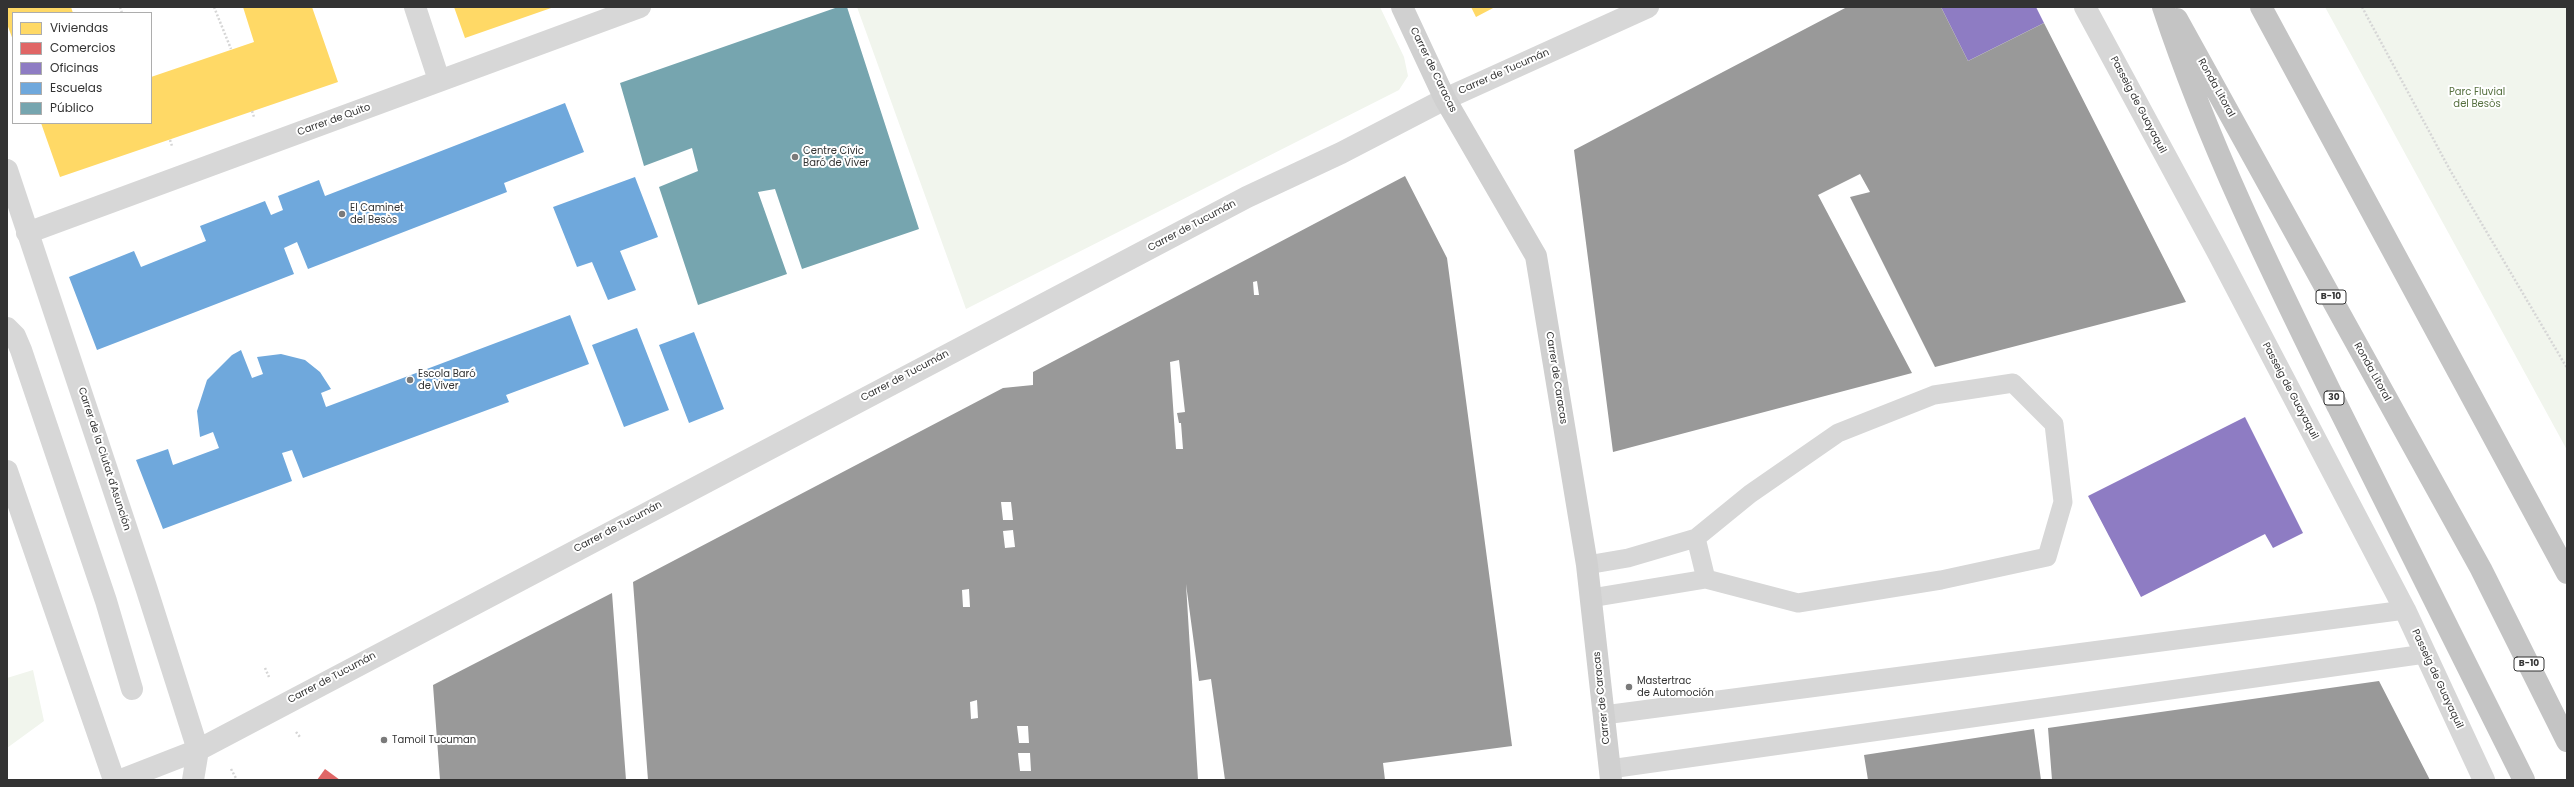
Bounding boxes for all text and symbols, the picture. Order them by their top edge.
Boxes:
legend [12,12,152,124]
text: Viviendas [50,19,108,36]
street label: Carrer de Caracas [1407,25,1459,115]
text: Comercios [50,39,115,56]
street label: Carrer de Tucumán [1457,47,1551,97]
street label: Passeig de Guayaquil [2107,54,2169,156]
street label: Ronda Litoral [2195,57,2237,119]
text: Oficinas [50,59,99,76]
text: Escuelas [50,79,102,96]
park label: Parc Fluvial del Besòs [2449,86,2505,110]
text: Público [50,99,94,116]
street label: Carrer de Quito [296,101,372,139]
place label: Centre Cívic Baró de Viver [803,145,869,168]
marker: Centre Cívic Baró de Viver [790,152,800,162]
street label: Carrer de Tucumán [1146,198,1238,254]
place label: El Caminet del Besòs [350,202,404,226]
marker: El Caminet del Besòs [337,209,347,219]
road number: B-10 [2316,290,2346,304]
street label: Carrer de Caracas [1543,331,1569,425]
street label: Passeig de Guayaquil [2259,340,2321,442]
street label: Ronda Litoral [2351,341,2393,403]
street label: Carrer de Tucumán [859,348,951,404]
place label: Escola Baró de Viver [418,368,476,392]
marker: Escola Baró de Viver [405,375,415,385]
street label: Carrer de la Ciutat d'Asunción [75,386,133,532]
road number: 30 [2324,391,2344,405]
street label: Carrer de Tucumán [572,499,664,555]
street label: Passeig de Guayaquil [2409,627,2465,731]
street label: Carrer de Tucumán [286,650,378,706]
street label: Carrer de Caracas [1591,651,1613,745]
road number: B-10 [2514,657,2544,671]
place label: Mastertrac de Automoción [1637,675,1714,698]
marker: Mastertrac de Automoción [1624,682,1634,692]
place label: Tamoil Tucuman [392,734,476,746]
marker: Tamoil Tucuman [379,735,389,745]

